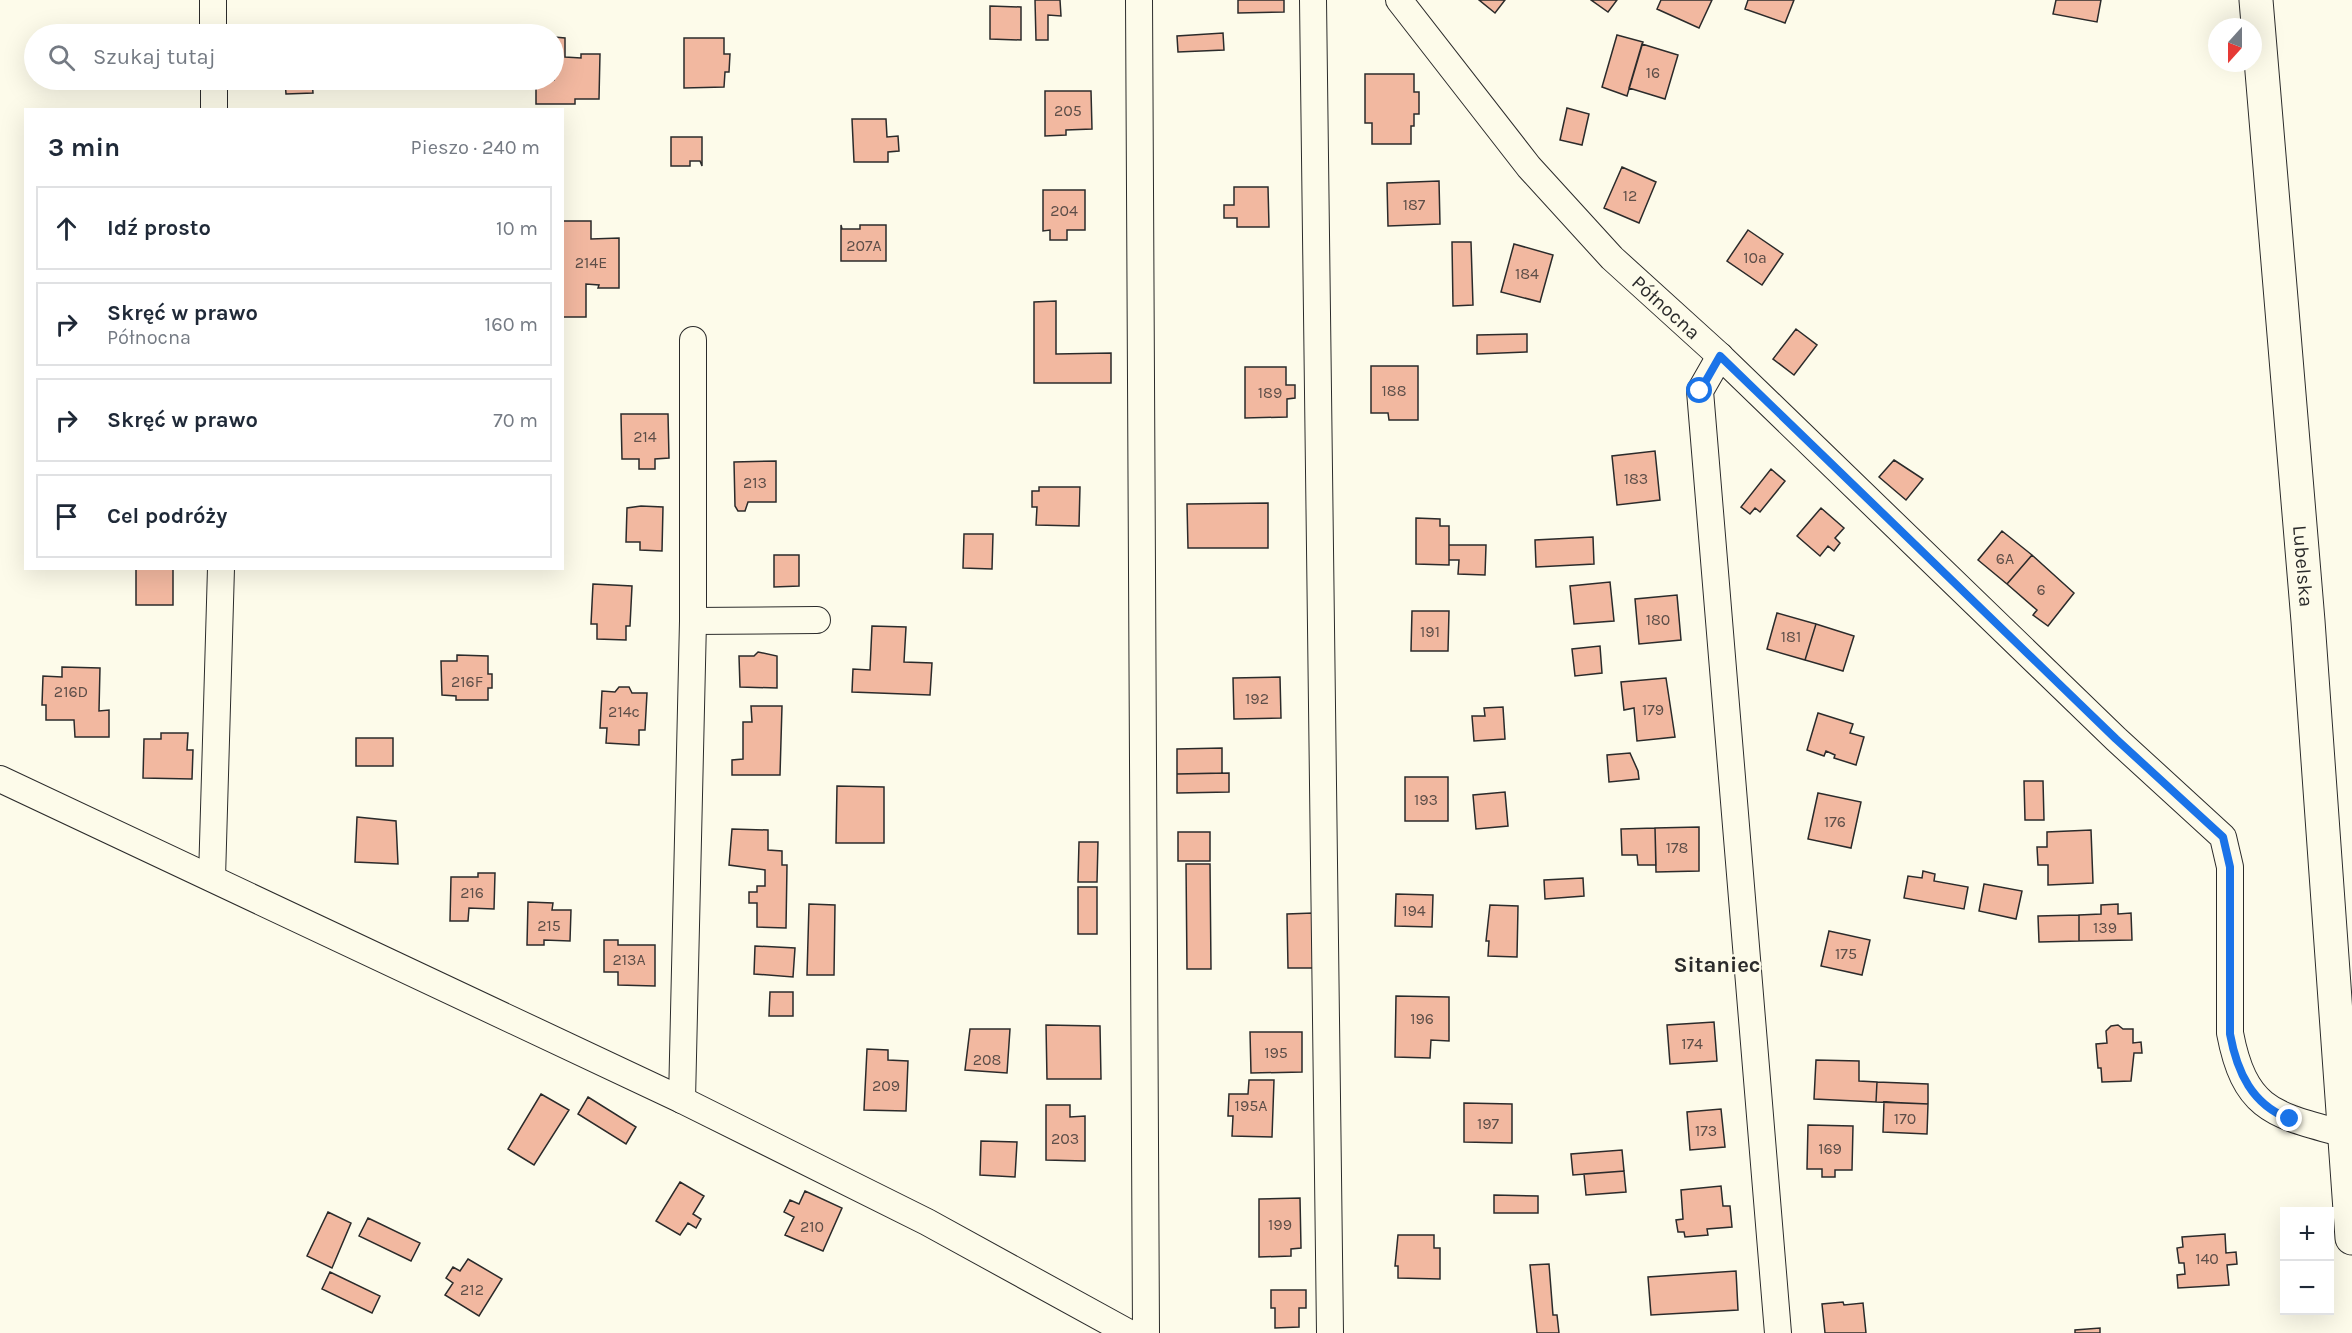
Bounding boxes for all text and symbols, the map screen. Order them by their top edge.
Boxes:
north arrow [2208,18,2262,72]
search box [24,24,564,90]
icon: search [45,41,78,74]
text: Szukaj tutaj [93,44,216,70]
house number: 16 [1646,63,1660,82]
house number: 205 [1054,101,1082,120]
text: 3 min [48,132,120,163]
text: Pieszo · 240 m [411,136,540,159]
house number: 12 [1623,186,1637,205]
house number: 187 [1403,195,1426,214]
house number: 204 [1050,201,1078,220]
icon: ahead [50,212,83,245]
text: Idź prosto [107,215,211,241]
text: 10 m [496,217,538,240]
house number: 207A [846,236,882,255]
house number: 10a [1743,248,1767,267]
house number: 214E [575,253,607,272]
house number: 184 [1515,264,1539,283]
street label: Północna [1627,271,1705,344]
text: Skręć w prawo [107,300,258,326]
icon: right [50,308,83,341]
text: 160 m [485,313,538,336]
text: Północna [107,326,191,349]
route start [1686,377,1712,403]
house number: 188 [1382,381,1406,400]
house number: 189 [1258,383,1282,402]
icon: right [50,404,83,437]
text: Skręć w prawo [107,407,258,433]
text: 70 m [493,409,538,432]
house number: 214 [633,427,657,446]
house number: 183 [1624,469,1648,488]
house number: 213 [743,473,767,492]
icon: arrive [50,500,83,533]
text: Cel podróży [107,503,227,529]
street label: Lubelska [2288,524,2318,608]
house number: 6A [1996,549,2014,568]
house number: 6 [2036,580,2046,599]
house number: 180 [1646,610,1670,629]
house number: 191 [1420,622,1440,641]
house number: 181 [1781,627,1801,646]
house number: 216F [451,672,483,691]
house number: 216D [54,682,88,701]
house number: 192 [1245,689,1269,708]
house number: 179 [1642,700,1664,719]
house number: 214c [608,702,640,721]
house number: 193 [1414,790,1438,809]
house number: 176 [1824,812,1846,831]
house number: 178 [1666,838,1688,857]
house number: 216 [460,883,484,902]
house number: 194 [1402,901,1426,920]
house number: 215 [537,916,561,935]
house number: 139 [2093,918,2117,937]
house number: 175 [1835,944,1857,963]
house number: 213A [612,950,646,969]
district label: Sitaniec [1673,952,1761,978]
house number: 196 [1410,1009,1434,1028]
house number: 174 [1681,1034,1703,1053]
house number: 195 [1264,1043,1288,1062]
house number: 208 [973,1050,1001,1069]
house number: 209 [872,1076,900,1095]
house number: 195A [1235,1096,1267,1115]
route end [2276,1105,2302,1131]
house number: 170 [1894,1109,1916,1128]
house number: 197 [1477,1114,1500,1133]
house number: 173 [1695,1121,1717,1140]
house number: 203 [1051,1129,1079,1148]
house number: 169 [1818,1139,1842,1158]
map controls [2280,1207,2334,1315]
button: + [2280,1207,2334,1261]
house number: 199 [1268,1215,1292,1234]
house number: 210 [800,1217,824,1236]
house number: 140 [2195,1249,2219,1268]
button: − [2280,1261,2334,1315]
house number: 212 [460,1280,484,1299]

